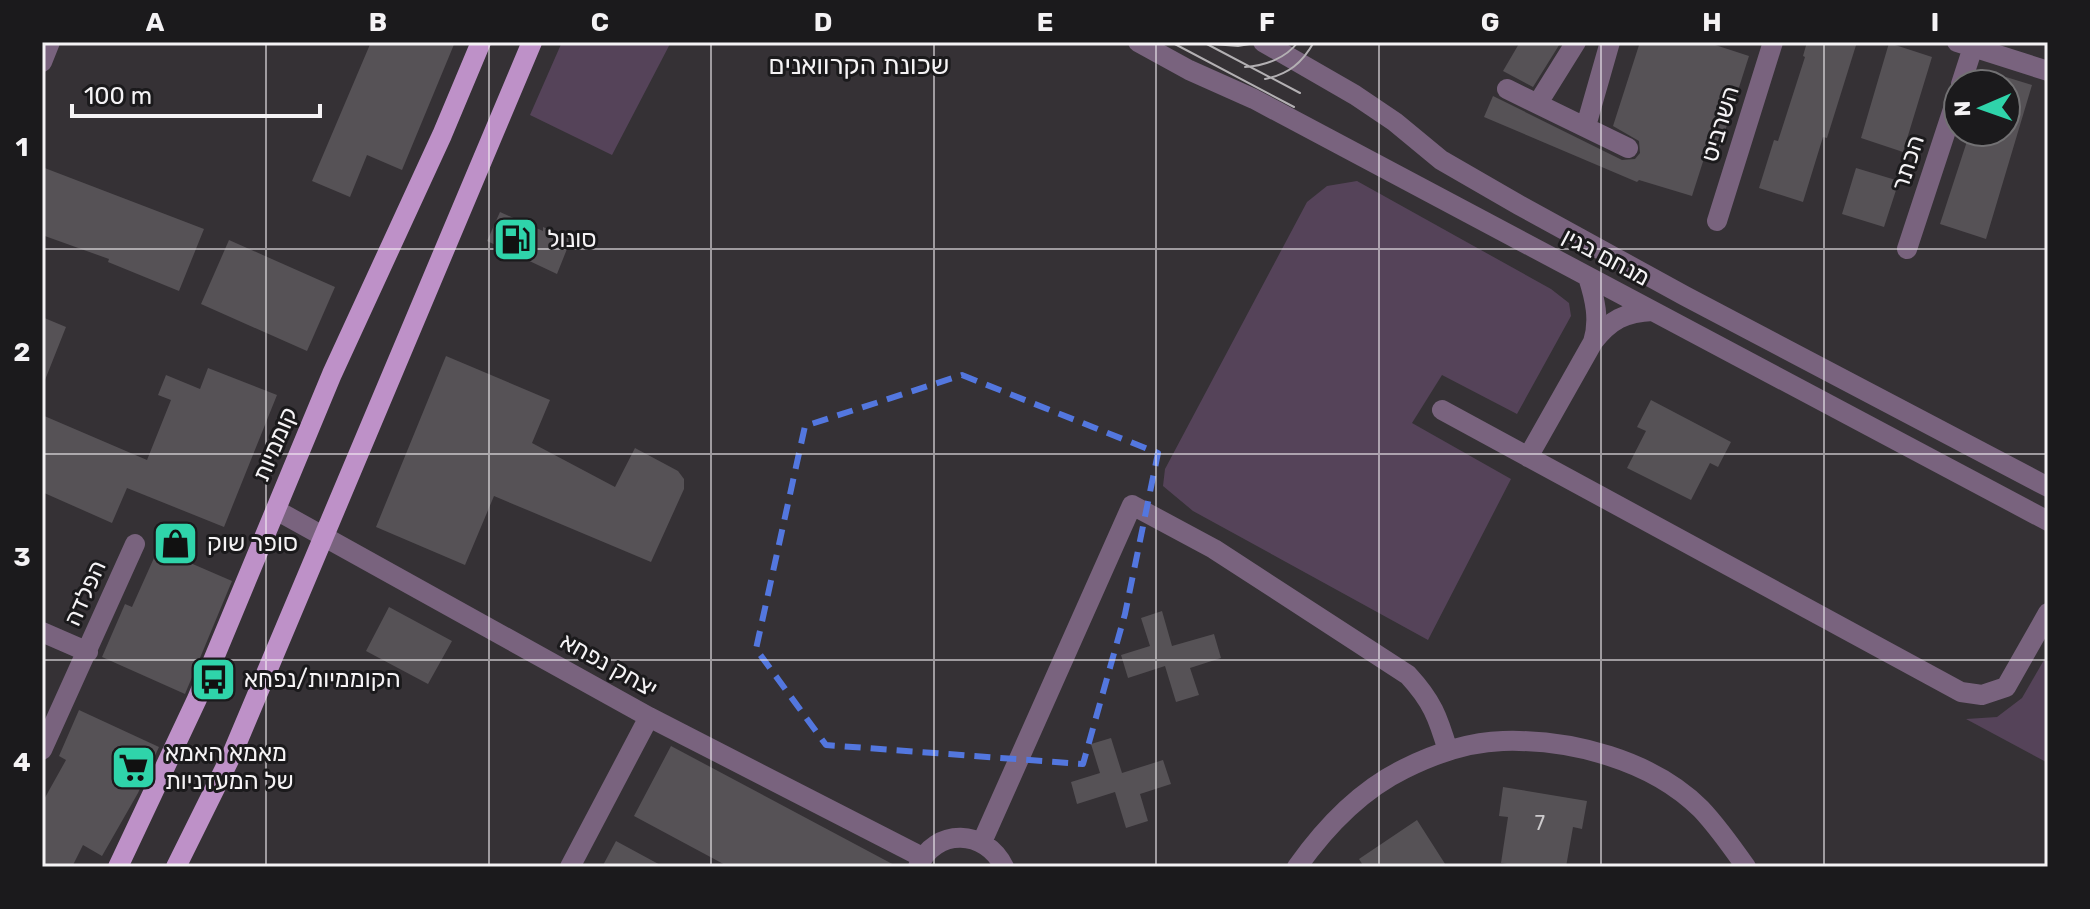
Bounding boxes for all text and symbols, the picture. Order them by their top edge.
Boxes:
text: A [146,7,165,38]
text: B [369,7,387,38]
text: C [591,7,609,38]
text: D [814,7,832,38]
text: E [1037,7,1053,38]
text: F [1259,7,1275,38]
text: G [1481,7,1499,38]
text: H [1702,7,1722,38]
text: I [1931,7,1939,38]
district label: שכונת הקרוואנים [769,50,949,81]
scale bar [72,68,320,118]
north arrow [1942,68,2022,148]
text: 100 m [84,82,152,110]
street label: השרביט [1695,83,1745,165]
text: N [1949,100,1976,117]
text: 1 [16,132,28,163]
street label: הכתר [1886,132,1930,194]
fuel station icon: סונול [492,215,540,263]
street label: מנחם בגין [1557,222,1655,292]
place label: סונול [547,225,597,253]
text: 2 [14,337,30,368]
street label: קוממיות [247,403,303,485]
shop icon: סופר שוק [152,519,200,567]
place label: סופר שוק [207,529,298,557]
text: 3 [13,542,31,573]
street label: הפלדה [58,556,112,630]
street label: יצחק נפחא [556,627,662,703]
bus stop icon: הקוממיות/נפחא [189,655,237,703]
place label: הקוממיות/נפחא [244,665,401,693]
place label: מאמא האמא של המעדניות [165,739,294,795]
supermarket icon: מאמא האמא של המעדניות [110,743,158,791]
text: 4 [13,747,31,778]
house number: 7 [1535,811,1545,835]

